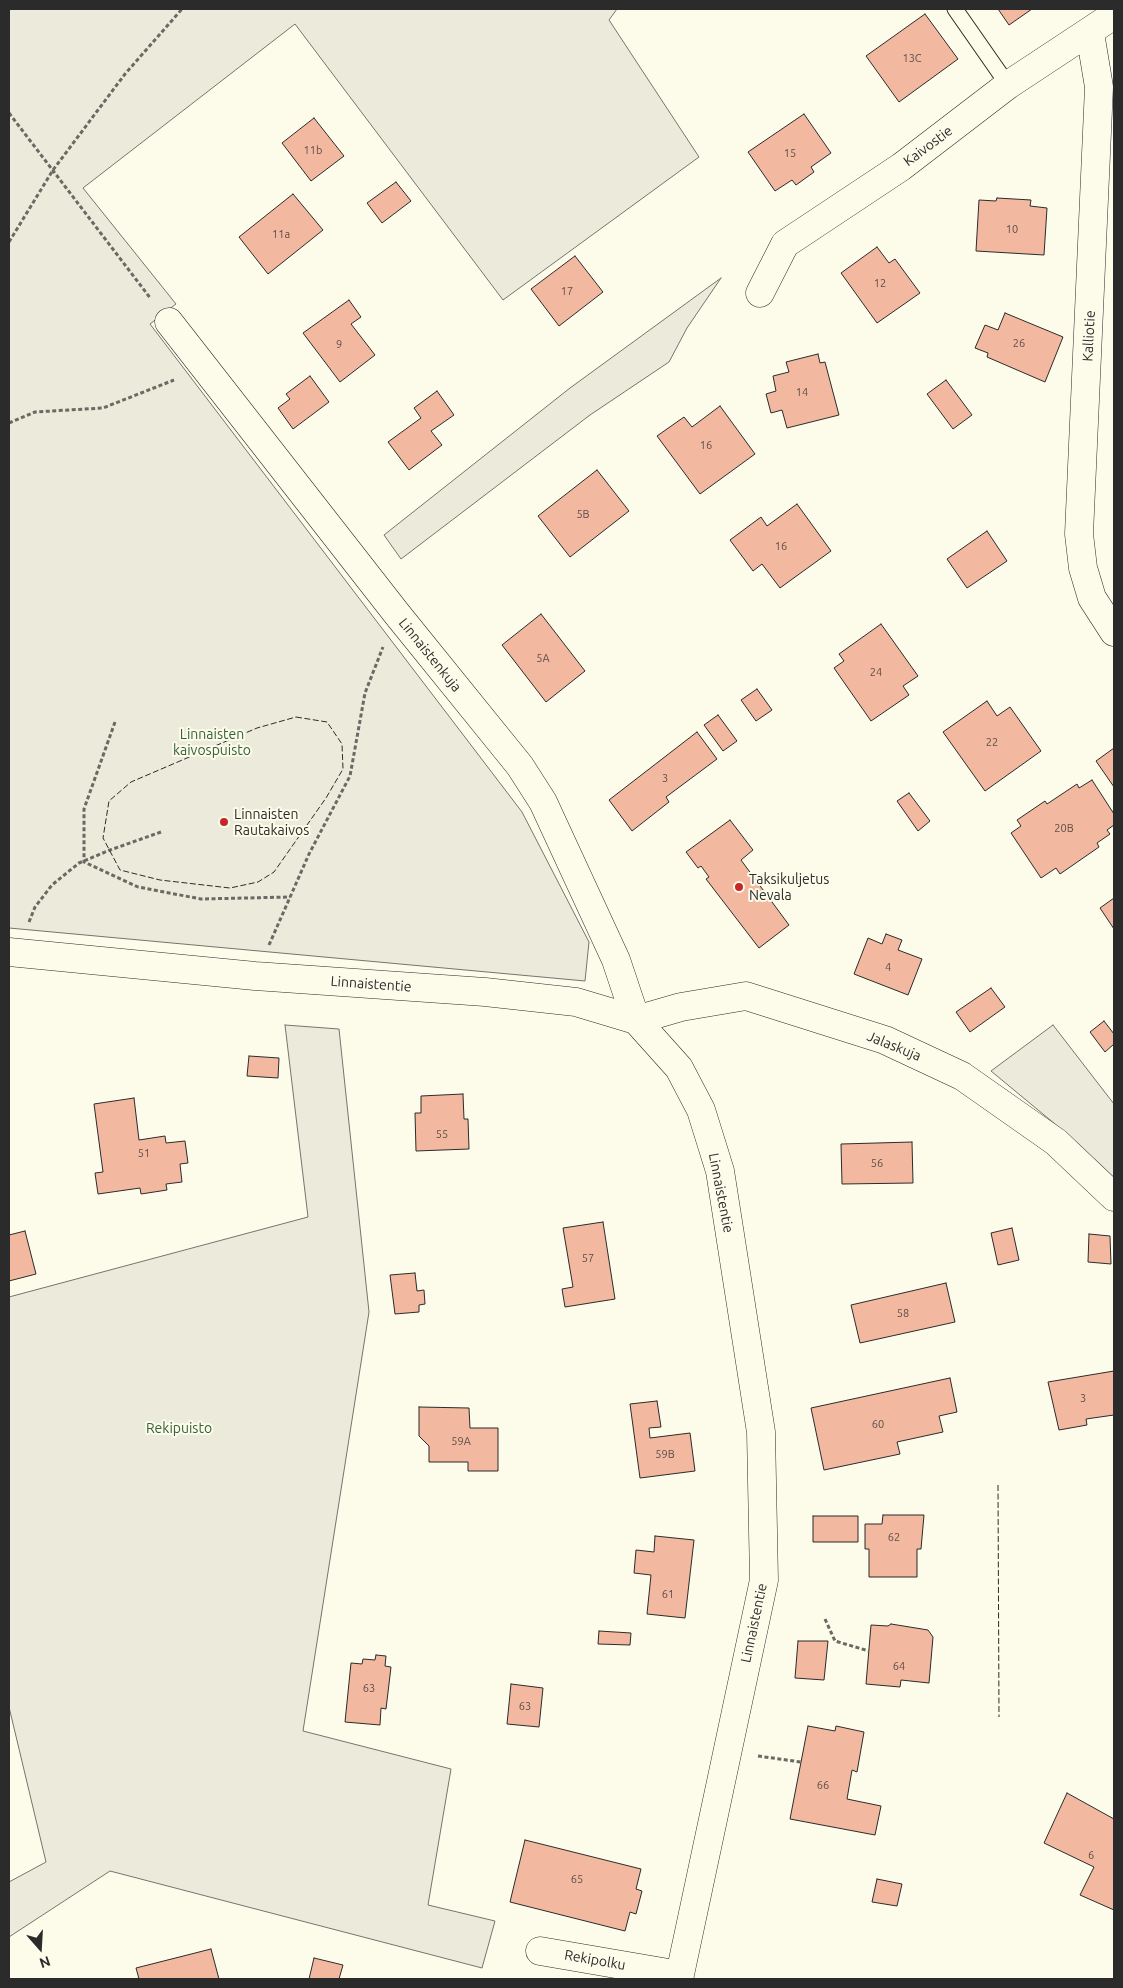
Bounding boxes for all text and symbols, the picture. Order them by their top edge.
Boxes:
house number: 13C [902,51,922,65]
street label: Kaivostie [900,122,956,170]
house number: 11b [304,143,322,157]
house number: 15 [784,146,796,160]
house number: 10 [1006,222,1018,236]
house number: 11a [272,227,290,241]
house number: 12 [874,276,886,290]
house number: 17 [561,284,573,298]
street label: Kalliotie [1079,310,1099,362]
house number: 26 [1013,336,1025,350]
house number: 9 [336,337,342,351]
house number: 14 [796,385,808,399]
house number: 16 [700,438,712,452]
house number: 5B [576,507,590,521]
house number: 16 [775,539,787,553]
street label: Linnaistenkuja [395,615,465,695]
house number: 5A [536,651,550,665]
house number: 24 [870,665,882,679]
park label: Linnaisten kaivospuisto [173,726,251,759]
house number: 22 [986,735,998,749]
house number: 3 [662,771,668,785]
place label: Linnaisten Rautakaivos [234,806,309,839]
marker: Linnaisten Rautakaivos [218,816,230,828]
house number: 20B [1054,821,1074,835]
place label: Taksikuljetus Nevala [749,871,829,904]
marker: Taksikuljetus Nevala [733,881,745,893]
house number: 4 [885,960,891,974]
street label: Linnaistentie [330,973,412,995]
street label: Jalaskuja [865,1028,923,1064]
house number: 55 [436,1127,448,1141]
house number: 51 [138,1146,150,1160]
street label: Linnaistentie [705,1152,737,1234]
house number: 56 [871,1156,883,1170]
house number: 57 [582,1251,594,1265]
house number: 58 [897,1306,909,1320]
house number: 3 [1080,1391,1086,1405]
house number: 60 [872,1417,884,1431]
park label: Rekipuisto [146,1420,212,1436]
house number: 59A [451,1434,471,1448]
house number: 59B [655,1447,675,1461]
house number: 62 [888,1530,900,1544]
street label: Linnaistentie [737,1582,771,1664]
house number: 61 [662,1587,674,1601]
house number: 64 [893,1659,905,1673]
house number: 63 [363,1681,375,1695]
house number: 63 [519,1699,531,1713]
house number: 66 [817,1778,829,1792]
house number: 6 [1088,1848,1094,1862]
house number: 65 [571,1872,583,1886]
north arrow [15,1923,65,1973]
street label: Rekipolku [563,1946,627,1974]
text: N [37,1953,52,1971]

